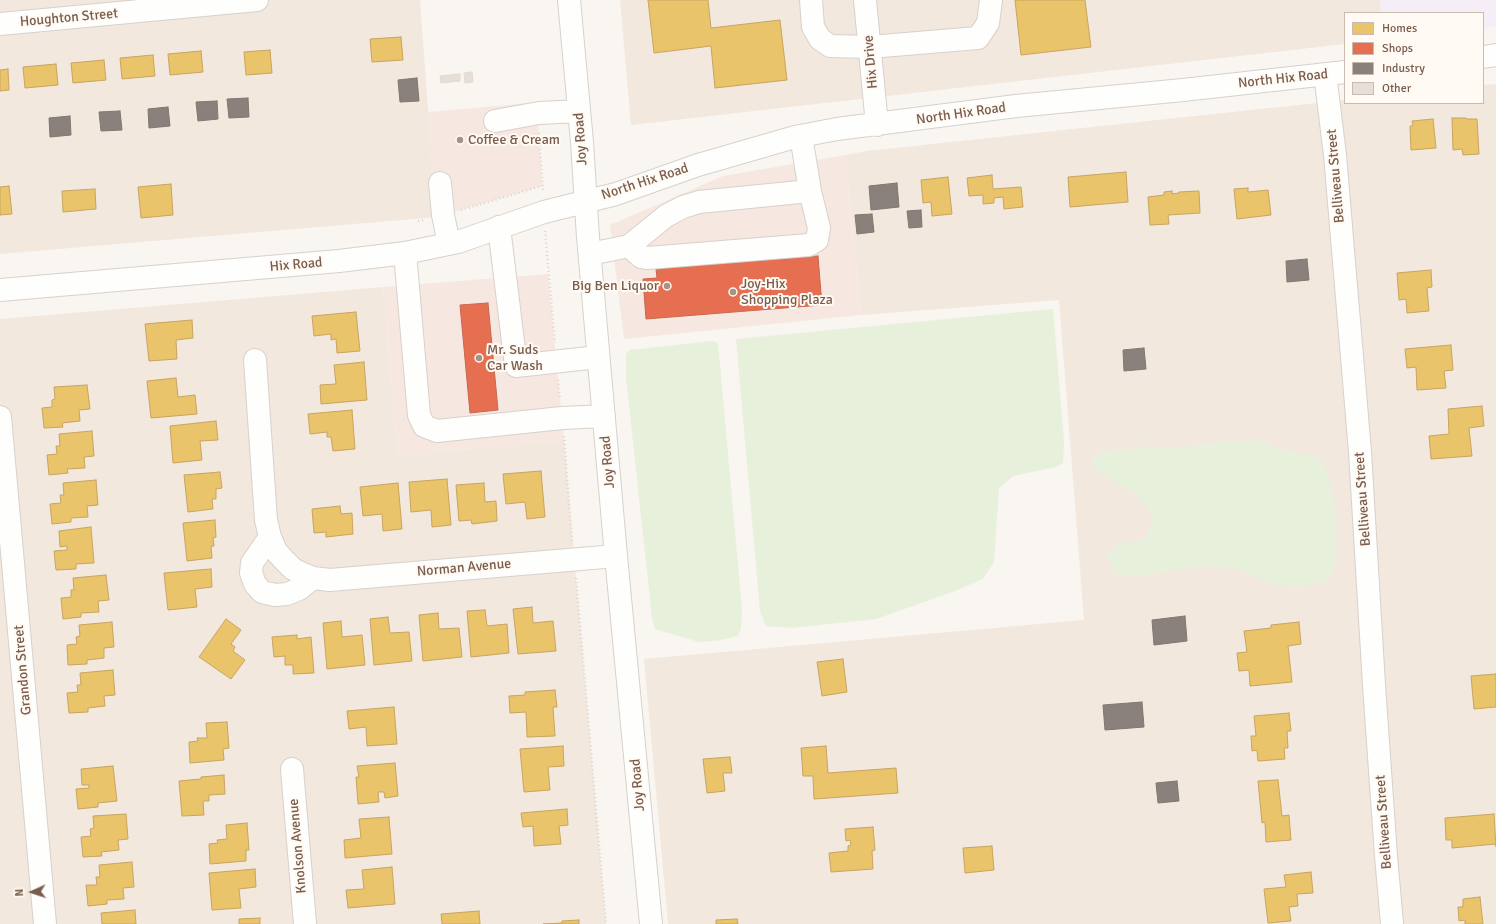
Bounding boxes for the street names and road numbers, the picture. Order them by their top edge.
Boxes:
street label: Houghton Street [19,5,119,31]
street label: Hix Drive [860,34,882,90]
street label: North Hix Road [1237,66,1329,92]
street label: North Hix Road [915,99,1007,129]
street label: Joy Road [571,112,591,166]
street label: Belliveau Street [1324,128,1348,224]
street label: North Hix Road [599,160,691,204]
street label: Hix Road [269,254,323,276]
street label: Joy Road [597,435,619,489]
street label: Belliveau Street [1351,451,1375,547]
street label: Norman Avenue [416,556,512,580]
street label: Grandon Street [11,624,35,716]
street label: Joy Road [627,758,649,812]
street label: Belliveau Street [1372,774,1396,870]
street label: Knolson Avenue [285,798,311,894]

